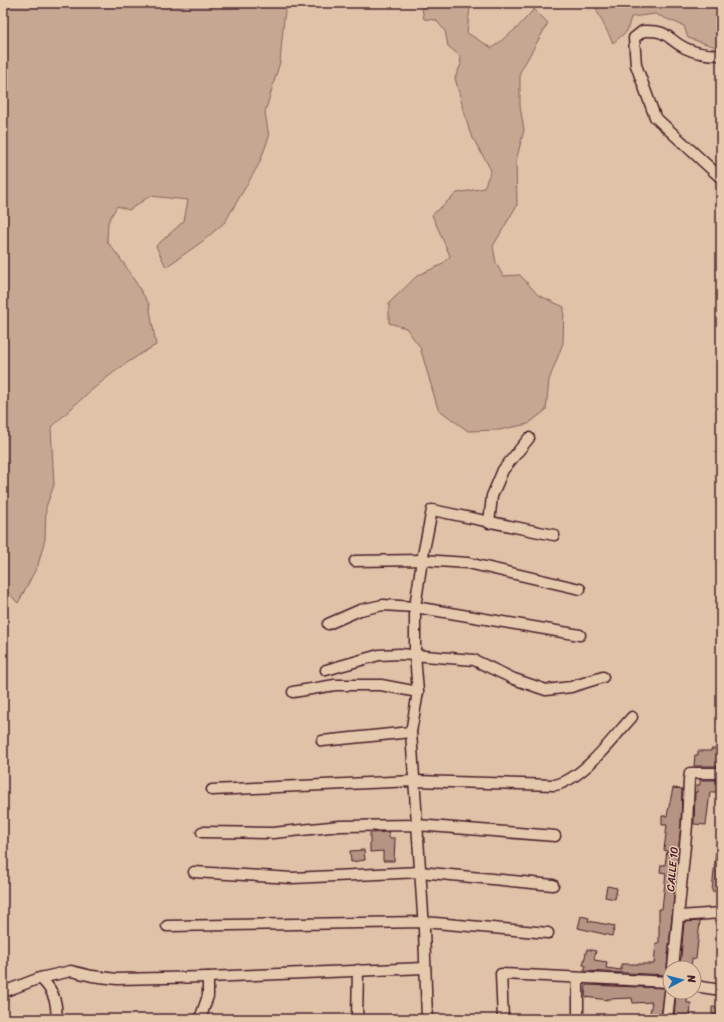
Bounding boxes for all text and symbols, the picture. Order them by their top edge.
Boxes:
street label: CALLE 10 [661,846,684,892]
north arrow [662,960,702,1000]
text: N [681,973,701,984]

